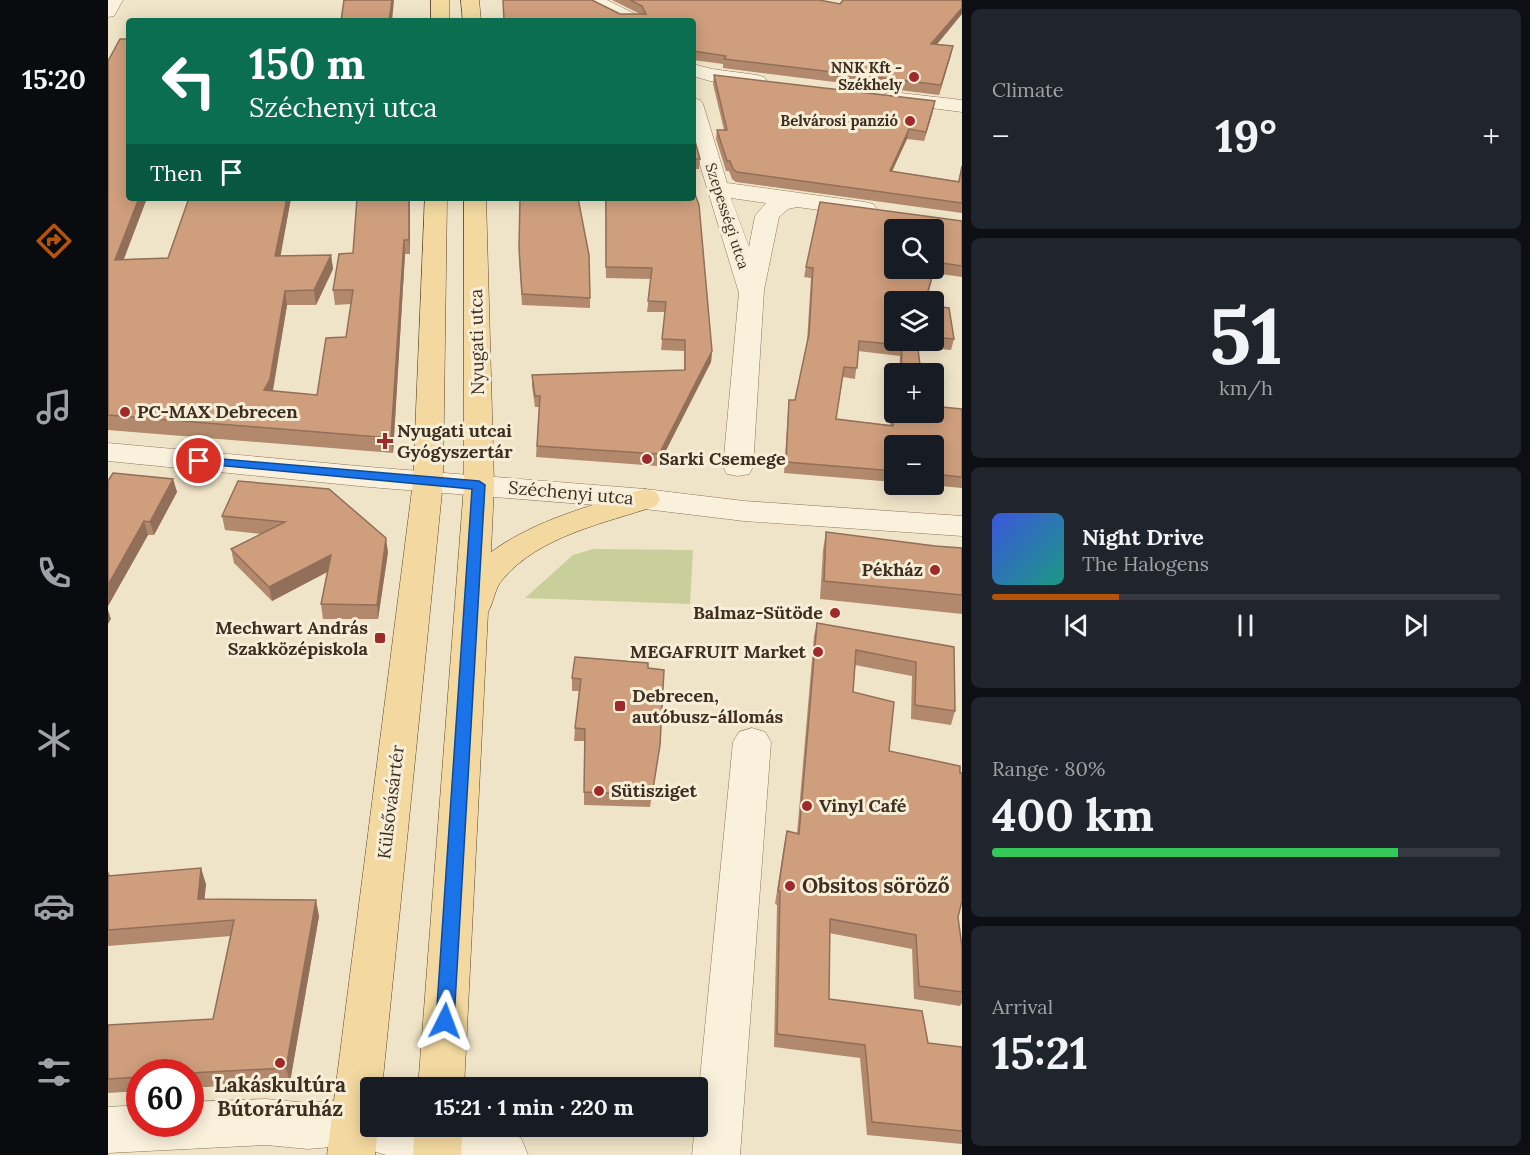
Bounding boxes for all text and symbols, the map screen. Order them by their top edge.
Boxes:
text: 150 m [249,37,365,91]
icon: left [150,42,228,120]
place label: NNK Kft - Székhely [831,58,903,94]
text: 15:20 [22,62,86,96]
marker: NNK Kft - Székhely [907,70,921,84]
text: Climate [992,77,1064,102]
text: Széchenyi utca [249,90,438,124]
text: 19° [1215,107,1277,164]
place label: Belvárosi panzió [780,111,898,130]
marker: Belvárosi panzió [903,114,917,128]
text: − [992,115,1010,157]
text: + [1482,115,1500,157]
icon: arrive [215,156,248,189]
text: Then [150,159,203,187]
street label: Szepességi utca [701,160,754,272]
map controls [884,219,944,495]
button: search [884,219,944,279]
icon: directions [33,220,75,262]
text: 51 [1209,286,1283,385]
street label: Nyugati utca [464,289,489,395]
button: layers [884,291,944,351]
button: + [884,363,944,423]
text: km/h [1219,375,1273,400]
icon: music [33,386,75,428]
place label: PC-MAX Debrecen [137,400,298,423]
marker: PC-MAX Debrecen [118,405,132,419]
place label: Nyugati utcai Gyógyszertár [397,419,513,463]
marker: Nyugati utcai Gyógyszertár [378,434,392,448]
pin [173,435,224,486]
button: − [884,435,944,495]
icon: arrive [182,444,215,477]
place label: Sarki Csemege [659,447,786,470]
marker: Sarki Csemege [640,452,654,466]
street label: Széchenyi utca [507,476,635,509]
text: Night Drive [1082,523,1204,551]
text: The Halogens [1082,551,1209,576]
icon: phone [33,552,75,594]
place label: Pékház [862,558,923,581]
marker: Pékház [928,563,942,577]
place label: Balmaz-Sütöde [693,601,823,624]
marker: Balmaz-Sütöde [828,606,842,620]
icon: previous [1060,609,1093,642]
icon: pause [1229,609,1262,642]
icon: next [1399,609,1432,642]
place label: Mechwart András Szakközépiskola [215,616,369,660]
marker: Mechwart András Szakközépiskola [373,631,387,645]
place label: MEGAFRUIT Market [630,640,807,663]
marker: MEGAFRUIT Market [811,645,825,659]
place label: Debrecen, autóbusz-állomás [632,684,784,728]
marker: Debrecen, autóbusz-állomás [613,699,627,713]
icon: climate [33,719,75,761]
street label: Külsővásártér [372,743,409,860]
text: Range · 80% [992,756,1105,781]
place label: Sütisziget [611,779,697,802]
marker: Sütisziget [592,784,606,798]
text: 400 km [992,786,1154,843]
place label: Vinyl Café [819,794,907,817]
marker: Vinyl Café [800,799,814,813]
place label: Obsitos söröző [802,872,950,899]
marker: Obsitos söröző [783,879,797,893]
icon: car [33,885,75,927]
position arrow [413,989,477,1053]
text: Arrival [992,994,1053,1019]
text: 15:21 [992,1024,1088,1081]
icon: filters [33,1051,75,1093]
marker: Lakáskultúra Bútoráruház [273,1056,287,1070]
speed limit sign: 60 [126,1059,204,1137]
place label: Lakáskultúra Bútoráruház [214,1071,346,1122]
text: 15:21 · 1 min · 220 m [434,1093,634,1121]

